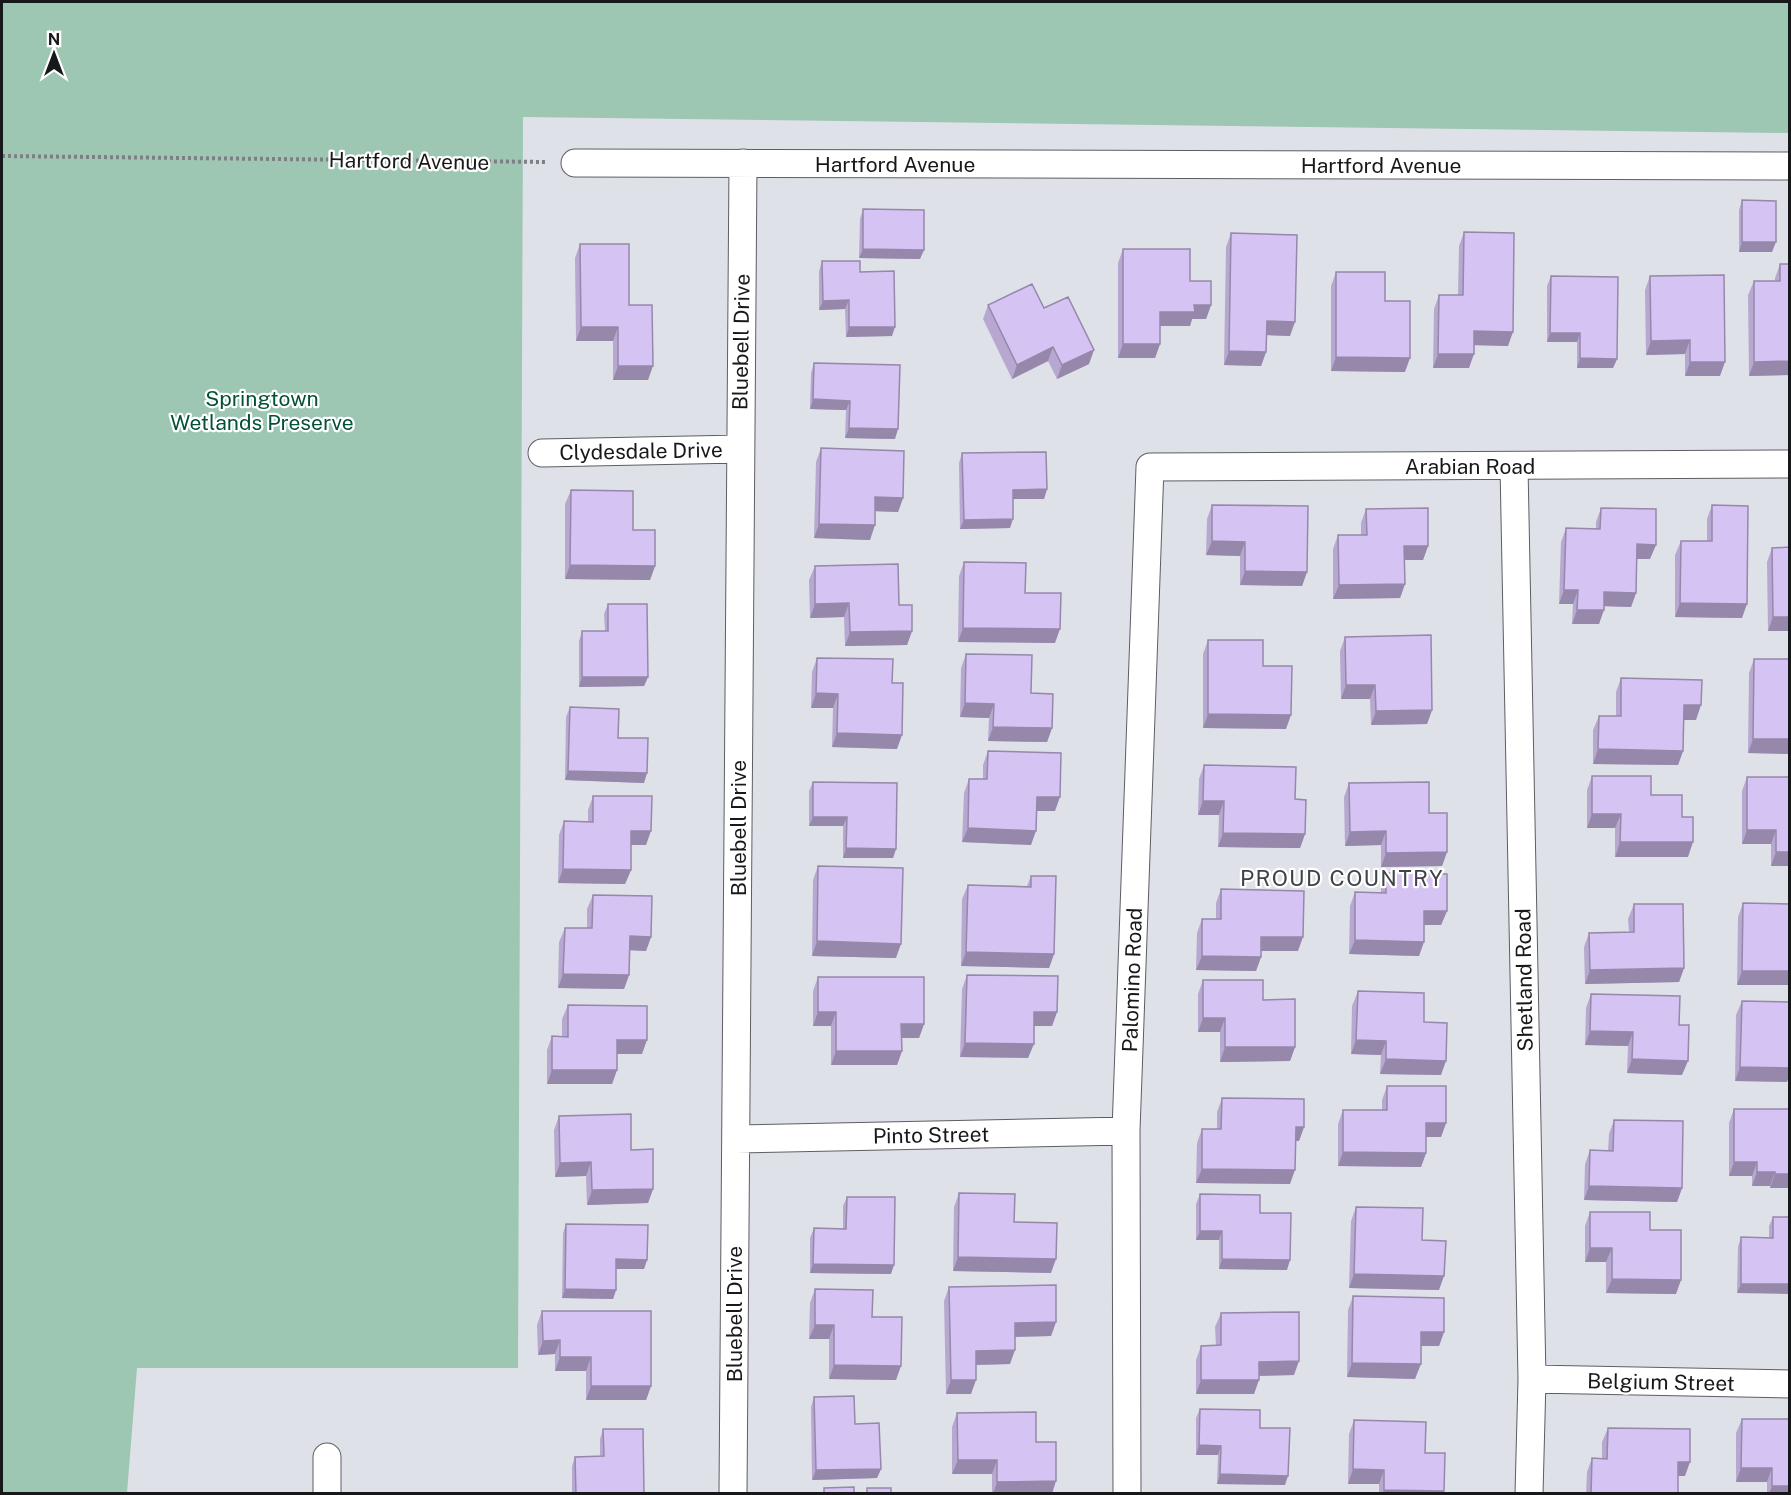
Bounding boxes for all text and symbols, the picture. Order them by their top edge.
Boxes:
north arrow [24,24,84,84]
text: N [48,30,60,49]
street label: Hartford Avenue [328,147,490,175]
street label: Hartford Avenue [815,152,975,177]
street label: Hartford Avenue [1301,153,1461,178]
street label: Bluebell Drive [727,274,755,410]
park label: Springtown Wetlands Preserve [170,386,354,435]
street label: Clydesdale Drive [559,437,723,465]
street label: Arabian Road [1405,454,1535,479]
street label: Bluebell Drive [726,760,751,896]
district label: PROUD COUNTRY [1240,865,1444,891]
street label: Palomino Road [1117,907,1147,1053]
street label: Shetland Road [1510,908,1538,1052]
street label: Pinto Street [873,1121,989,1149]
street label: Bluebell Drive [722,1246,747,1382]
street label: Belgium Street [1587,1368,1735,1396]

